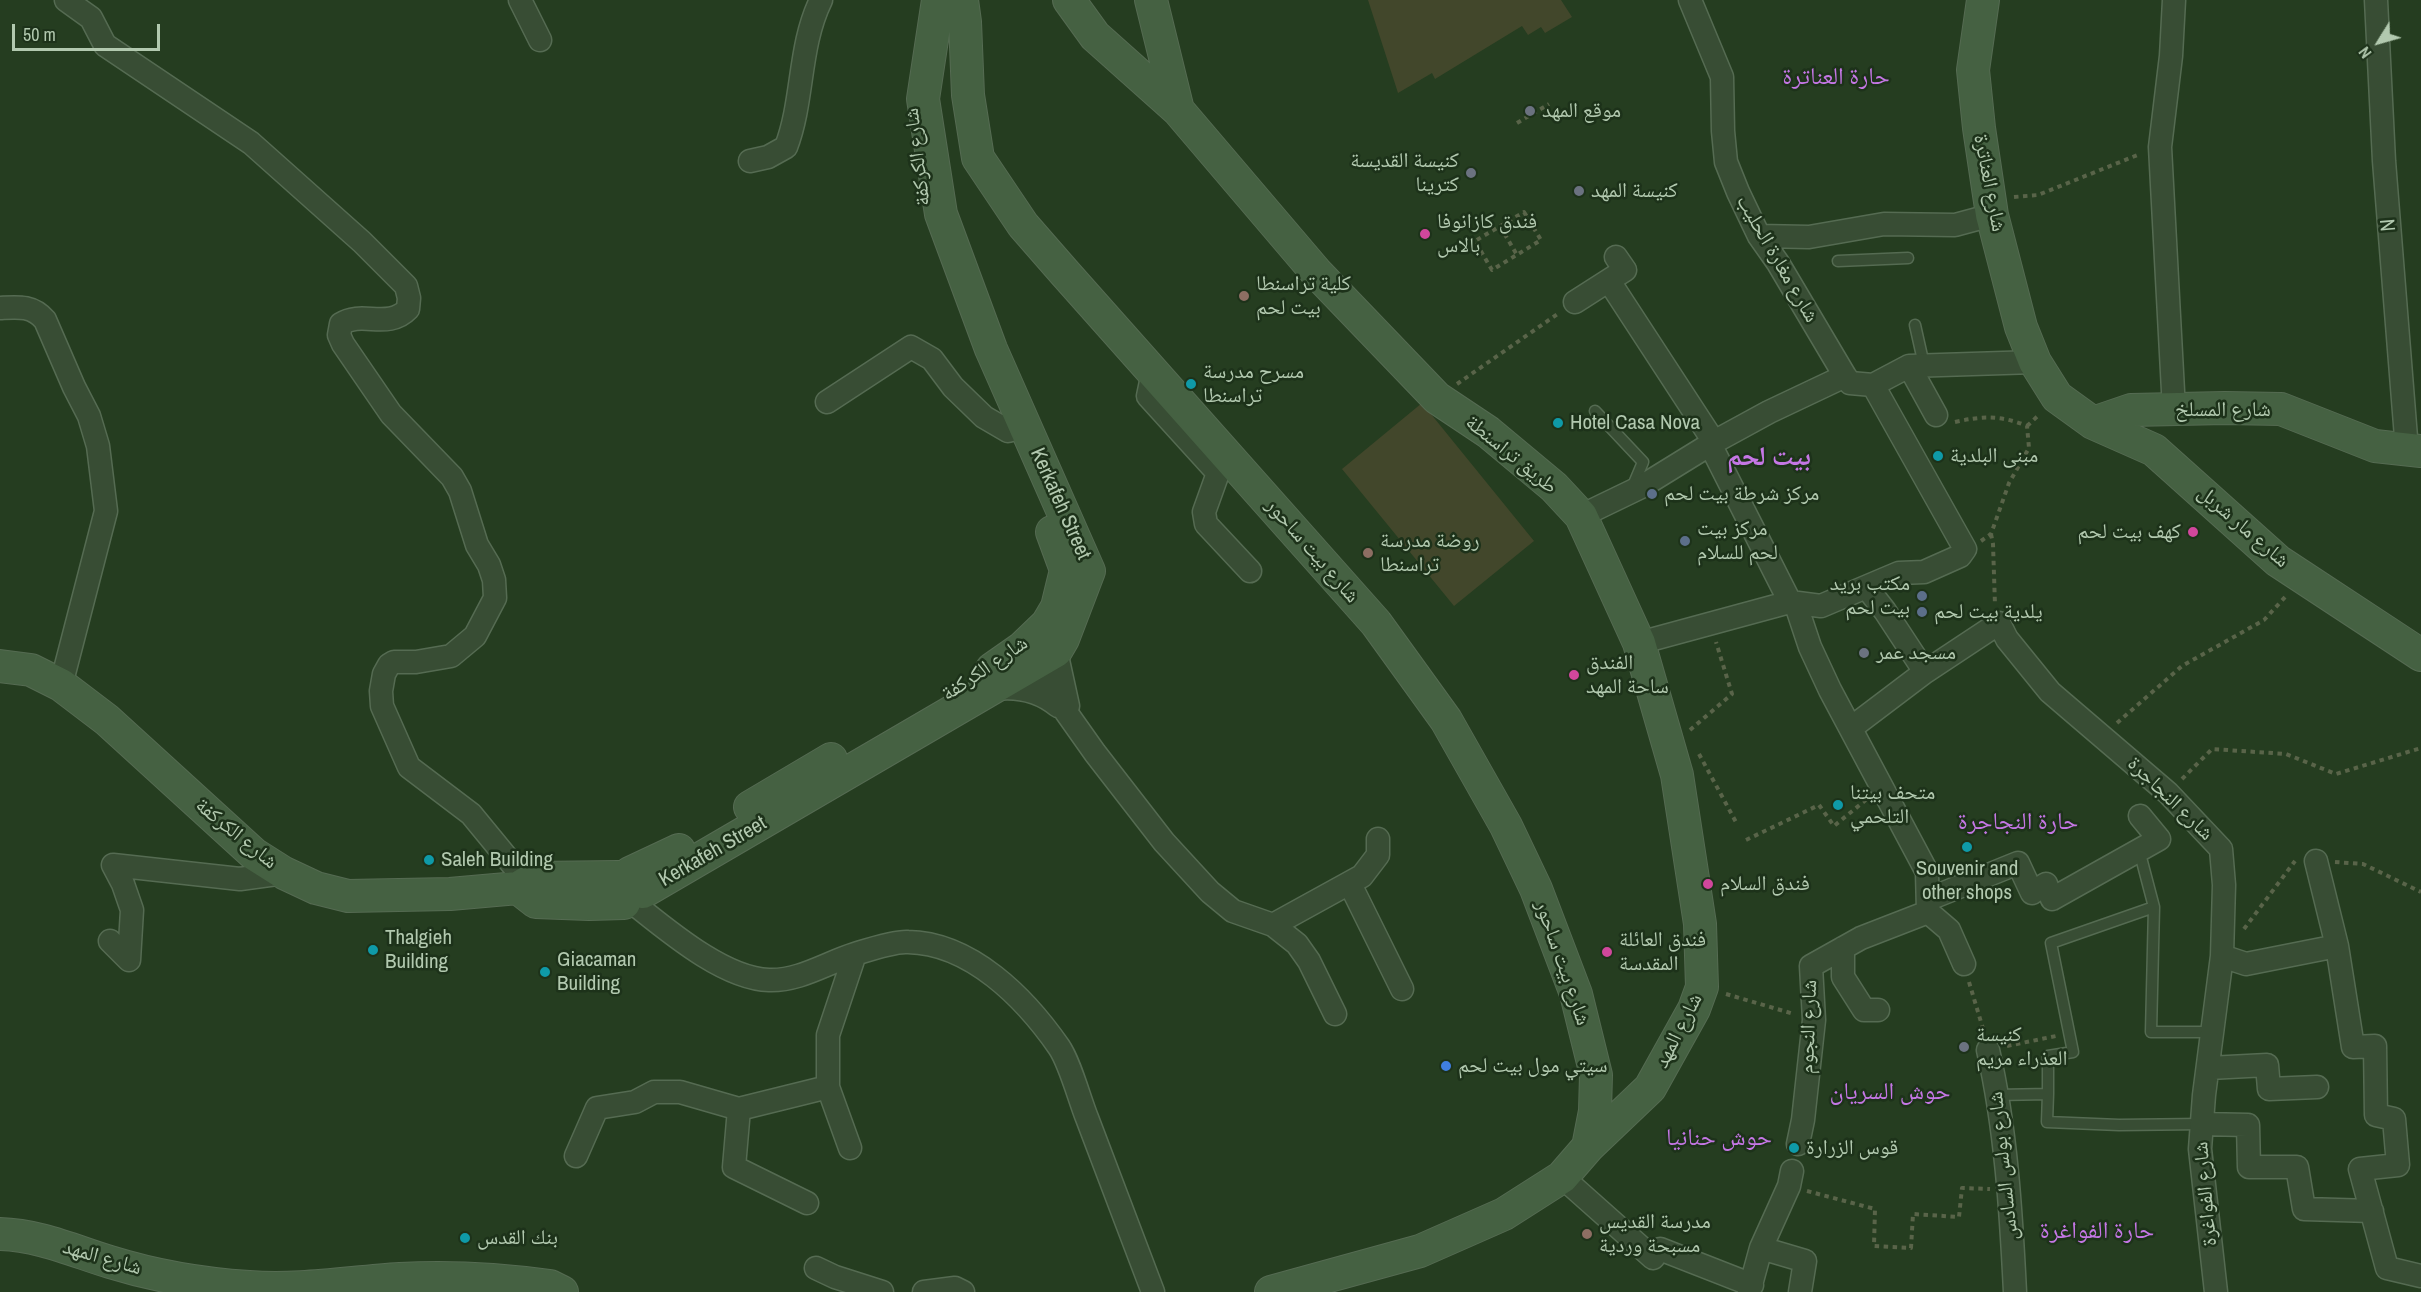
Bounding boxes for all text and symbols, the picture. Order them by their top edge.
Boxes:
scale bar [15,12,164,50]
north arrow [2349,12,2409,72]
text: 50 m [23,22,56,47]
text: N [2353,42,2376,63]
district label: حارة العناترة [1782,64,1890,92]
place label: موقع المهد [1542,98,1621,124]
marker: موقع المهد [1523,104,1537,118]
street label: شارع الكركفة [899,107,937,207]
street label: شارع العناترة [1967,132,2011,234]
place label: كنيسة القديسة كترينا [1350,148,1459,198]
marker: كنيسة القديسة كترينا [1464,166,1478,180]
place label: كنيسة المهد [1591,178,1678,204]
marker: كنيسة المهد [1572,184,1586,198]
street label: شارع مغارة الحليب [1730,191,1824,327]
place label: فندق كازانوفا بالاس [1437,209,1537,259]
street label: N [2376,218,2402,232]
marker: فندق كازانوفا بالاس [1418,227,1432,241]
place label: كلية تراسنطا بيت لحم [1256,271,1351,321]
marker: كلية تراسنطا بيت لحم [1237,289,1251,303]
place label: مسرح مدرسة تراسنطا [1203,359,1304,409]
marker: مسرح مدرسة تراسنطا [1184,377,1198,391]
street label: شارع المسلخ [2175,397,2271,423]
street label: طريق تراسنطة [1460,410,1562,500]
place label: Hotel Casa Nova [1570,410,1700,436]
marker: Hotel Casa Nova [1551,416,1565,430]
district label: بيت لحم [1727,442,1811,474]
place label: مبنى البلدية [1950,443,2038,469]
street label: Kerkafeh Street [1024,444,1096,564]
marker: مبنى البلدية [1931,449,1945,463]
street label: شارع مار شربل [2192,480,2294,574]
place label: مركز شرطة بيت لحم [1664,481,1819,507]
marker: مركز شرطة بيت لحم [1645,487,1659,501]
street label: شارع بيت ساحور [1260,494,1364,608]
place label: مركز بيت لحم للسلام [1697,516,1778,566]
place label: كهف بيت لحم [2078,519,2181,545]
marker: كهف بيت لحم [2186,525,2200,539]
place label: روضة مدرسة تراسنطا [1380,528,1480,578]
marker: مركز بيت لحم للسلام [1678,534,1692,548]
marker: روضة مدرسة تراسنطا [1361,546,1375,560]
place label: مكتب بريد بيت لحم [1830,571,1910,621]
marker: مكتب بريد بيت لحم [1915,589,1929,603]
place label: يلدية بيت لحم [1934,599,2043,625]
marker: يلدية بيت لحم [1915,605,1929,619]
street label: شارع الكركفة [937,631,1033,707]
place label: مسجد عمر [1876,640,1956,666]
marker: مسجد عمر [1857,646,1871,660]
place label: الفندق ساحة المهد [1586,650,1669,700]
marker: الفندق ساحة المهد [1567,668,1581,682]
street label: شارع النجاجرة [2122,752,2218,846]
place label: متحف بيتنا التلحمي [1850,780,1935,830]
street label: شارع الكركفة [190,793,282,875]
marker: متحف بيتنا التلحمي [1831,798,1845,812]
district label: حارة النجاجرة [1958,809,2078,837]
street label: Kerkafeh Street [655,811,771,893]
marker: Souvenir and other shops [1960,840,1974,854]
place label: Saleh Building [441,847,553,873]
marker: Saleh Building [422,853,436,867]
place label: Souvenir and other shops [1916,856,2018,906]
place label: فندق السلام [1720,871,1810,897]
marker: فندق السلام [1701,877,1715,891]
street label: شارع بيت ساحور [1529,897,1595,1029]
place label: Thalgieh Building [385,925,452,975]
place label: فندق العائلة المقدسة [1619,927,1706,977]
marker: Thalgieh Building [366,943,380,957]
marker: فندق العائلة المقدسة [1600,945,1614,959]
place label: Giacaman Building [557,947,636,997]
marker: Giacaman Building [538,965,552,979]
street label: شارع النجوم [1795,979,1823,1075]
street label: شارع المهد [1649,989,1709,1073]
place label: كنيسة العذراء مريم [1976,1022,2068,1072]
marker: كنيسة العذراء مريم [1957,1040,1971,1054]
place label: سيتي مول بيت لحم [1458,1053,1608,1079]
marker: سيتي مول بيت لحم [1439,1059,1453,1073]
district label: حوش السريان [1829,1079,1951,1107]
street label: شارع بولس السادس [1984,1090,2024,1242]
district label: حوش حنانيا [1666,1125,1772,1153]
place label: قوس الزرارة [1806,1135,1898,1161]
marker: قوس الزرارة [1787,1141,1801,1155]
street label: شارع الفواغرة [2189,1141,2223,1247]
place label: مدرسة القديس مسبحة وردية [1599,1209,1711,1259]
district label: حارة الفواغرة [2040,1218,2154,1246]
place label: بنك القدس [477,1225,558,1251]
marker: مدرسة القديس مسبحة وردية [1580,1227,1594,1241]
marker: بنك القدس [458,1231,472,1245]
street label: شارع المهد [60,1235,144,1281]

